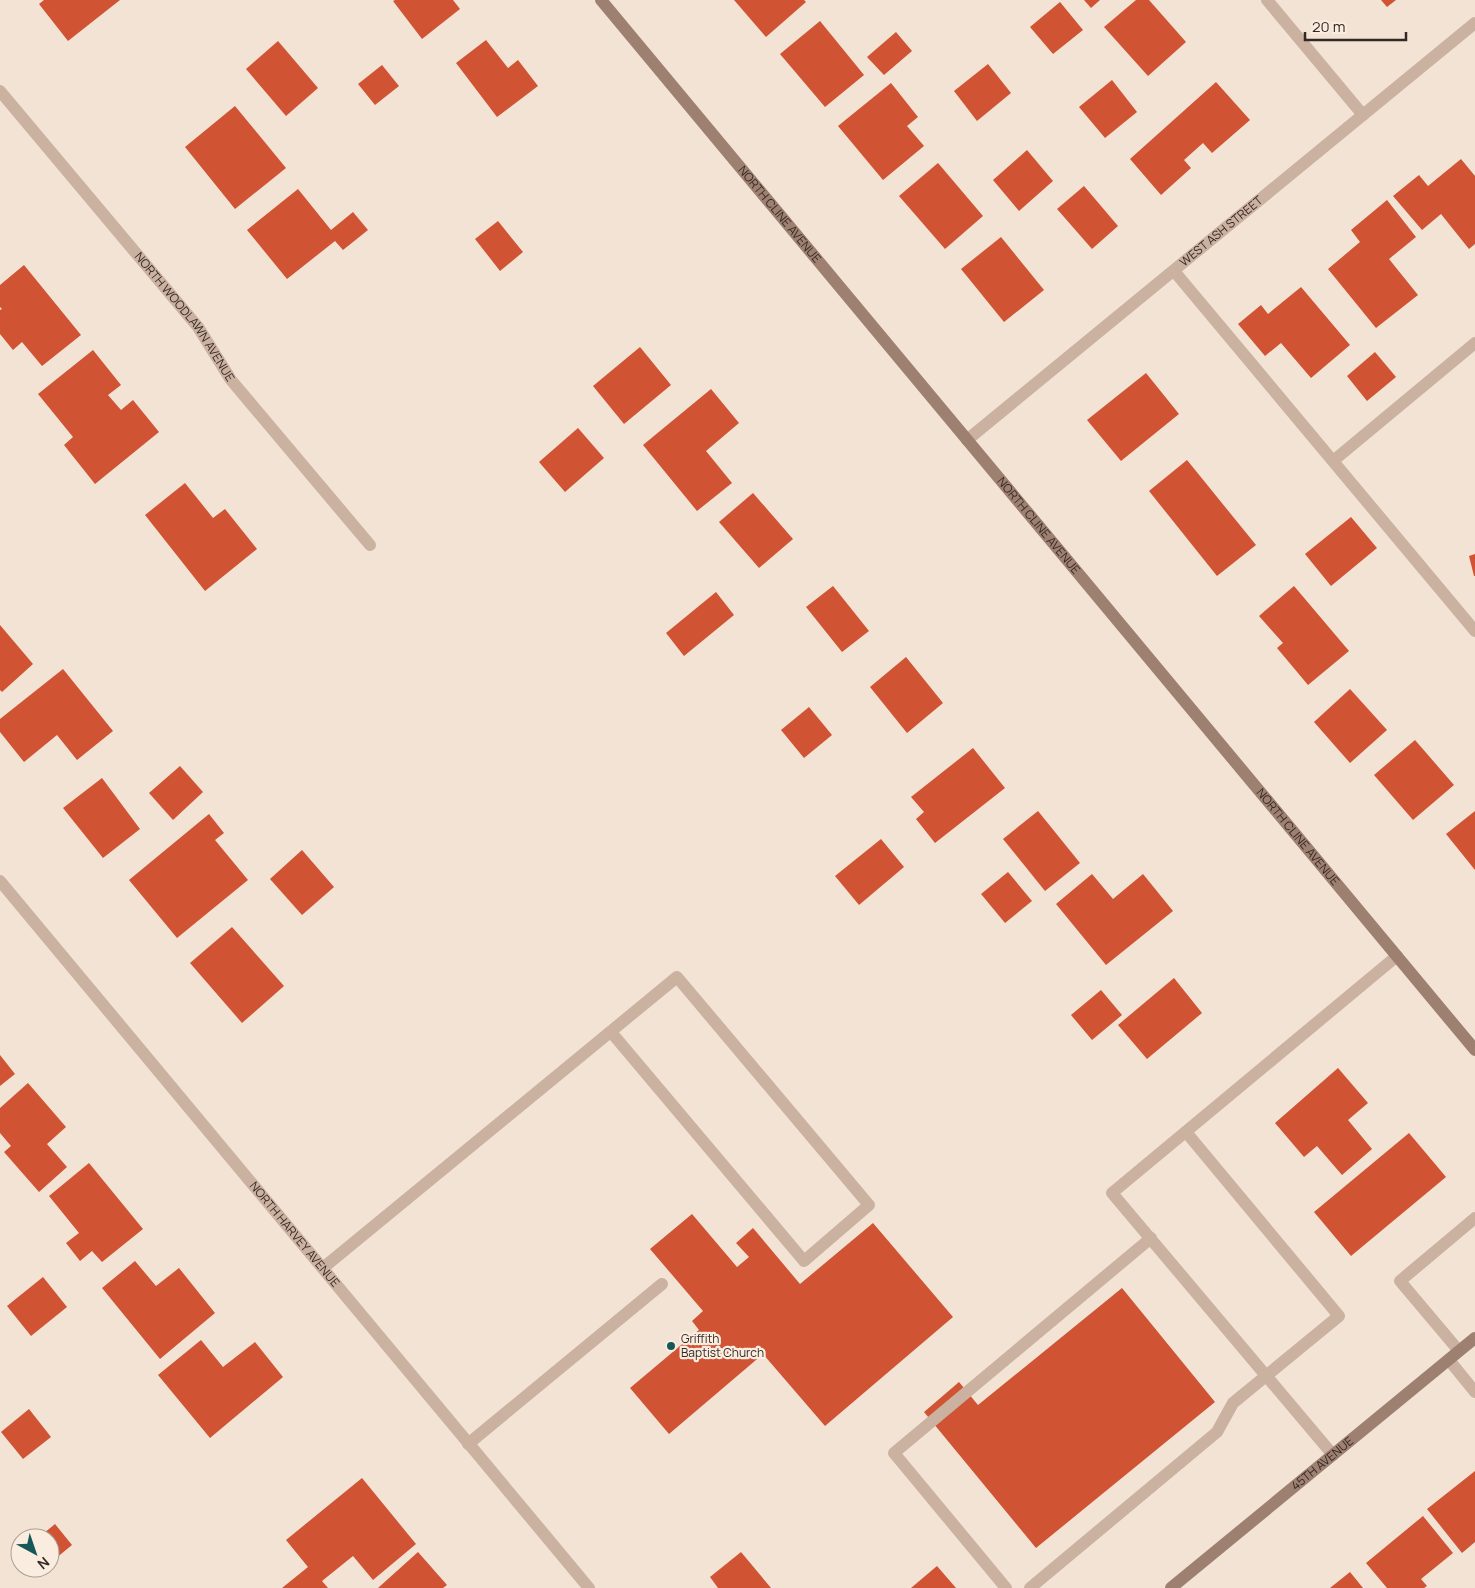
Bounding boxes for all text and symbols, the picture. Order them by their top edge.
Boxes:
scale bar [1305,10,1406,42]
text: 20 m [1312,16,1345,37]
street label: NORTH CLINE AVENUE [734,162,825,266]
street label: WEST ASH STREET [1176,191,1267,270]
street label: NORTH WOODLAWN AVENUE [131,248,239,385]
street label: NORTH CLINE AVENUE [994,473,1085,578]
street label: NORTH CLINE AVENUE [1253,784,1344,889]
street label: NORTH HARVEY AVENUE [246,1178,344,1291]
place label: Griffith Baptist Church [681,1330,764,1361]
marker: Griffith Baptist Church [665,1340,677,1352]
street label: 45TH AVENUE [1287,1432,1357,1494]
north arrow [10,1528,60,1578]
text: N [34,1553,54,1574]

